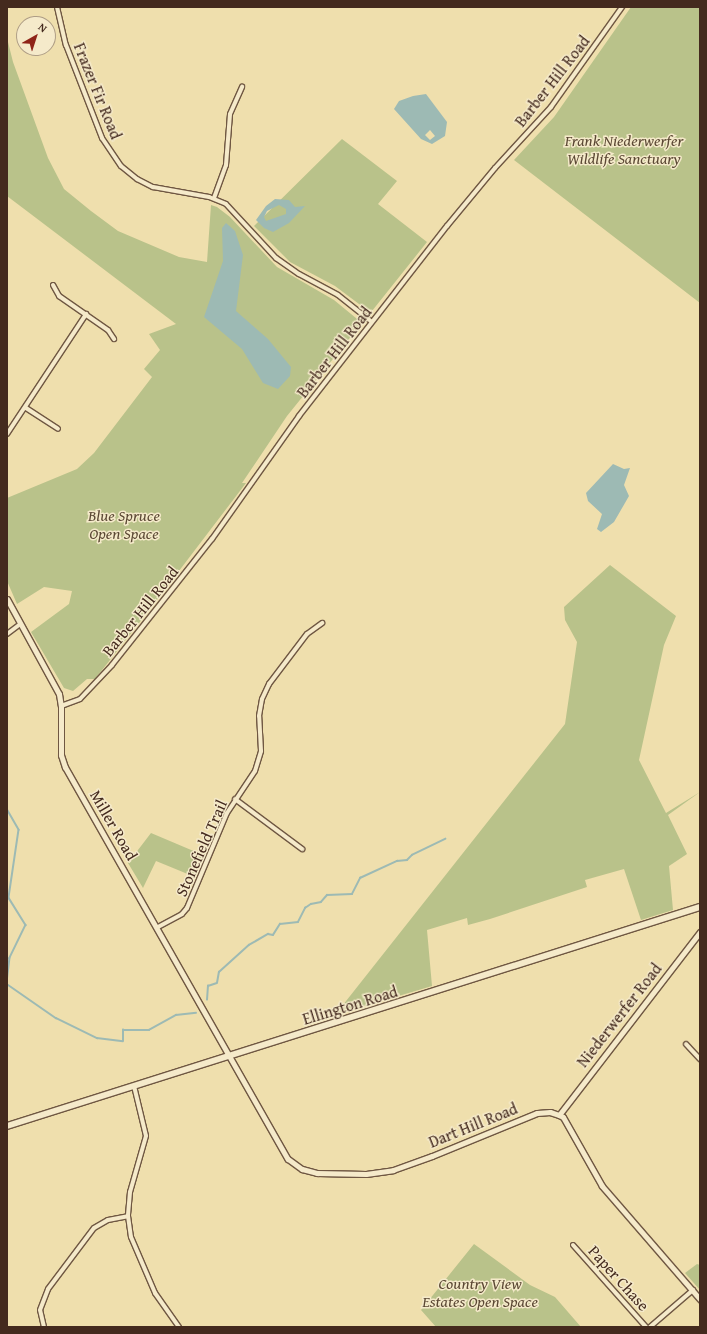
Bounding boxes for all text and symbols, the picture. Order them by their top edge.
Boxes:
north arrow [16,16,56,56]
text: N [35,19,51,36]
street label: Barber Hill Road [511,32,593,130]
street label: Frazer Fir Road [70,40,126,142]
park label: Frank Niederwerfer Wildlife Sanctuary [565,130,683,168]
street label: Barber Hill Road [293,303,375,401]
park label: Blue Spruce Open Space [88,505,160,543]
street label: Barber Hill Road [98,562,182,660]
street label: Miller Road [86,787,142,863]
street label: Stonefield Trail [171,797,231,899]
street label: Niederwerfer Road [573,959,665,1071]
street label: Ellington Road [300,981,400,1029]
street label: Dart Hill Road [426,1098,520,1152]
street label: Paper Chase [585,1241,653,1315]
park label: Country View Estates Open Space [422,1273,538,1311]

